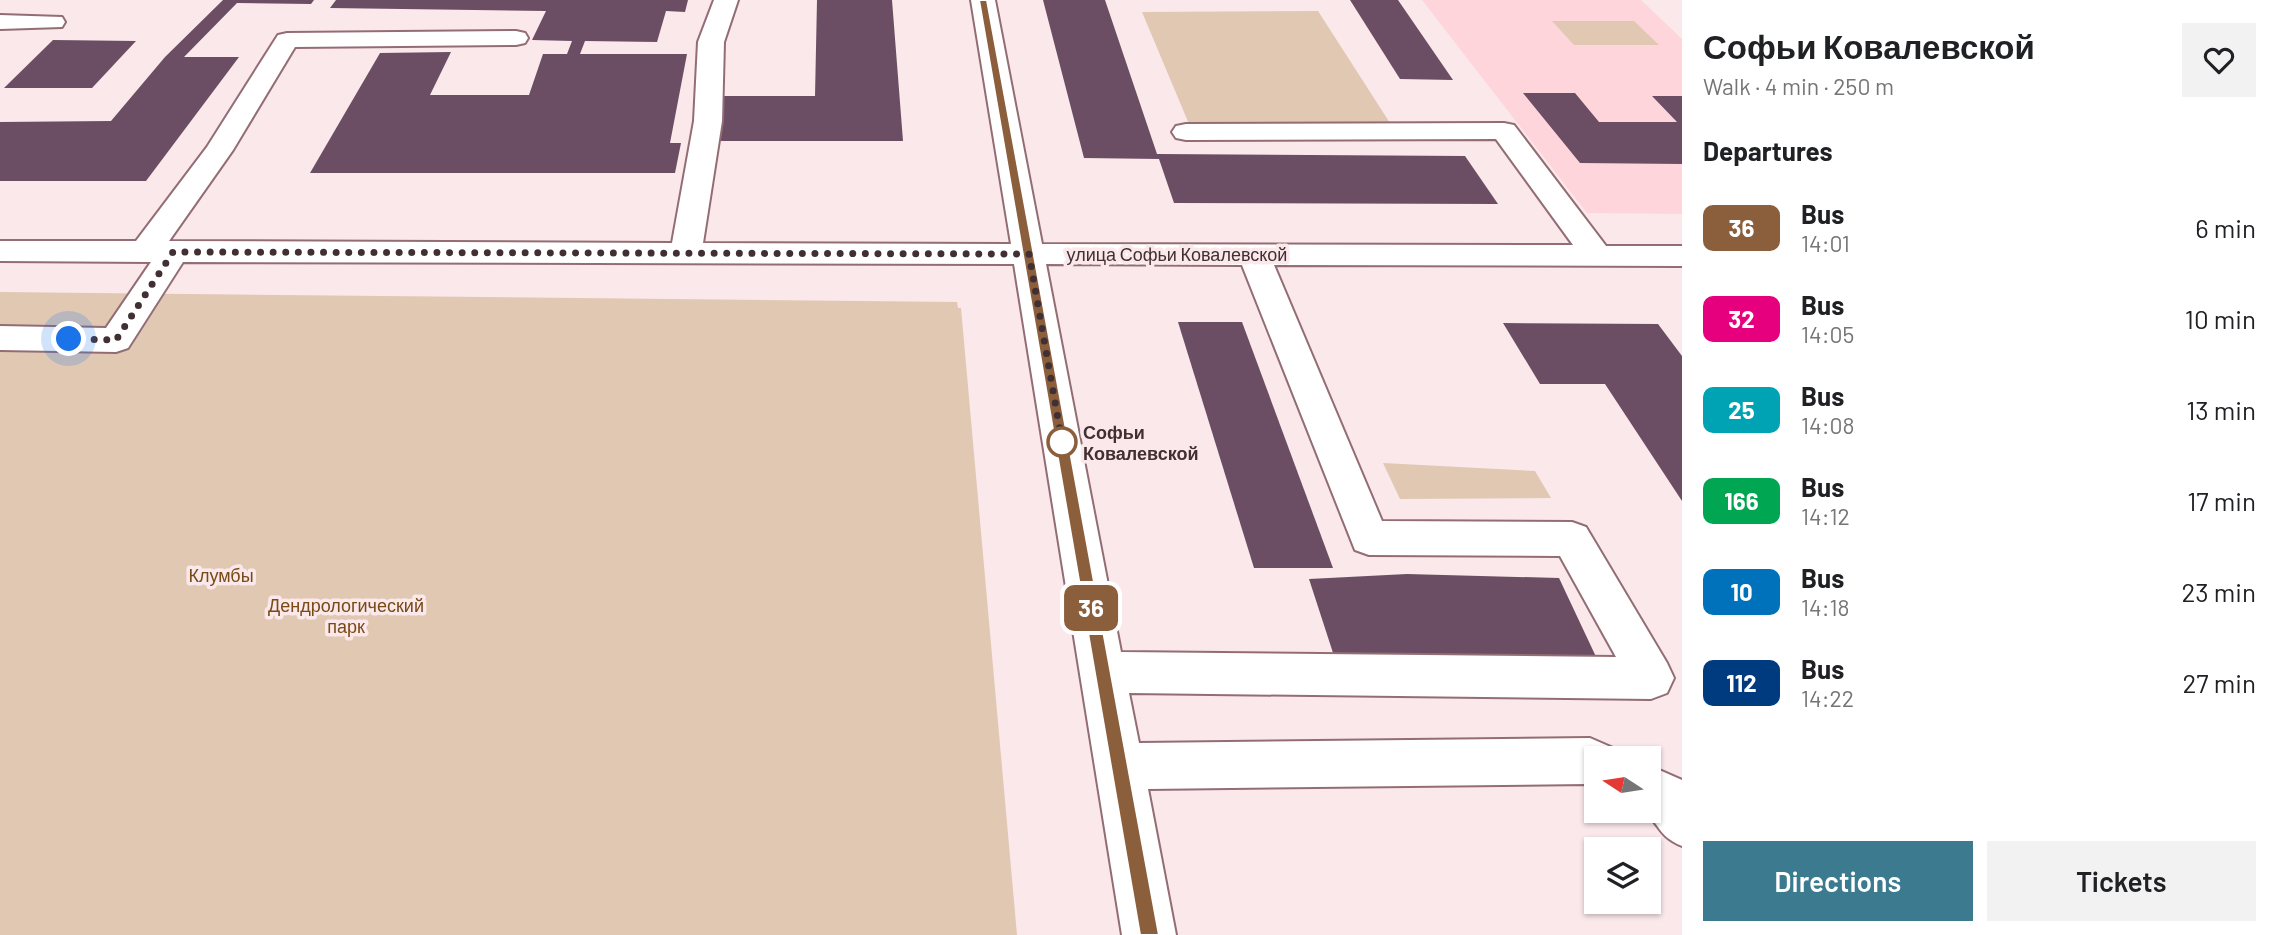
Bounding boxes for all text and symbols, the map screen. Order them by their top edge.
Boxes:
button: heart [2182,23,2256,97]
text: Софьи Ковалевской [1703,26,2035,66]
text: Walk · 4 min · 250 m [1703,72,1894,100]
text: Departures [1703,135,1833,166]
text: Bus [1801,198,1844,229]
text: 6 min [2195,212,2256,243]
text: 36 [1729,213,1754,242]
text: 14:01 [1801,229,1850,257]
street label: улица Софьи Ковалевской [1067,243,1287,265]
text: Bus [1801,289,1844,320]
text: 10 min [2185,303,2256,334]
text: 32 [1728,304,1755,333]
text: 14:05 [1801,320,1854,348]
your location [51,321,86,356]
text: Bus [1801,380,1844,411]
text: 13 min [2186,394,2256,425]
text: 25 [1728,395,1755,424]
text: 14:08 [1801,411,1855,439]
place label: Софьи Ковалевской [1083,421,1199,464]
marker: Софьи Ковалевской [1047,427,1077,457]
text: Bus [1801,471,1844,502]
text: 17 min [2187,485,2256,516]
text: 166 [1724,486,1759,515]
text: 14:12 [1801,502,1850,530]
text: Bus [1801,562,1844,593]
park label: Клумбы [188,564,254,586]
text: 23 min [2181,576,2256,607]
text: 10 [1730,577,1753,606]
line badge: 36 [1060,585,1122,631]
text: 36 [1078,593,1104,622]
text: 14:18 [1801,593,1850,621]
park label: Дендрологический парк [268,594,424,637]
text: Bus [1801,653,1844,684]
text: 27 min [2182,667,2256,698]
text: 112 [1726,668,1757,697]
text: 14:22 [1801,684,1854,712]
north arrow [1584,746,1661,822]
map controls [1584,746,1661,914]
button: layers [1584,837,1661,914]
button: Directions [1703,841,1973,921]
button: Tickets [1987,841,2256,921]

